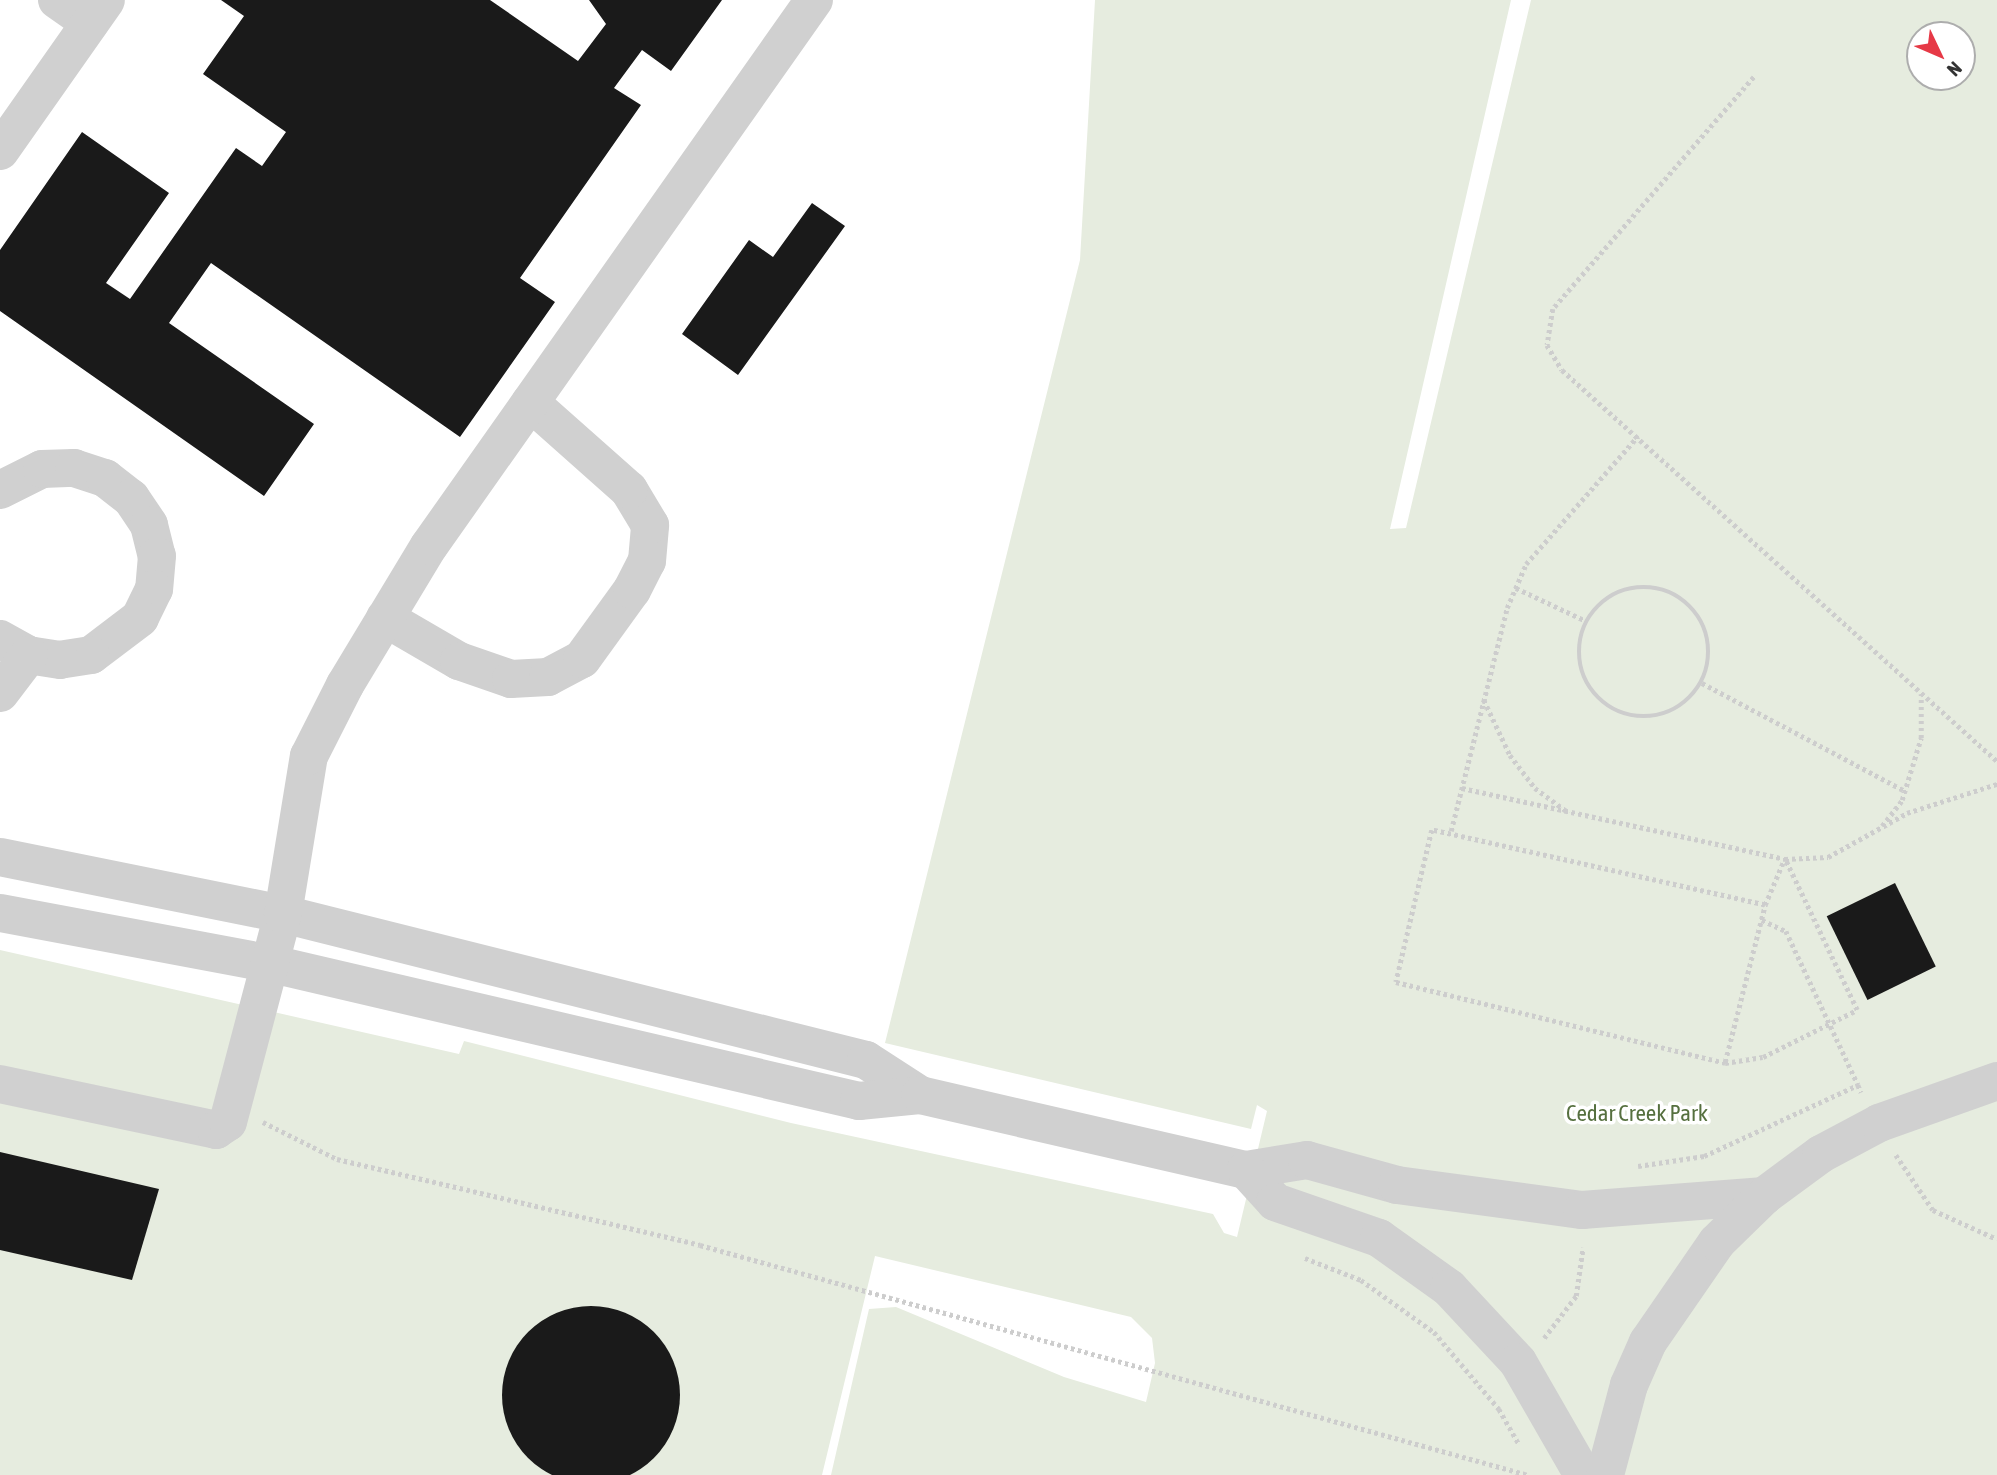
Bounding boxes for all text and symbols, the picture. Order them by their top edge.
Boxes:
north arrow [1906,21,1976,91]
text: N [1943,58,1966,81]
park label: Cedar Creek Park [1566,1099,1708,1127]

